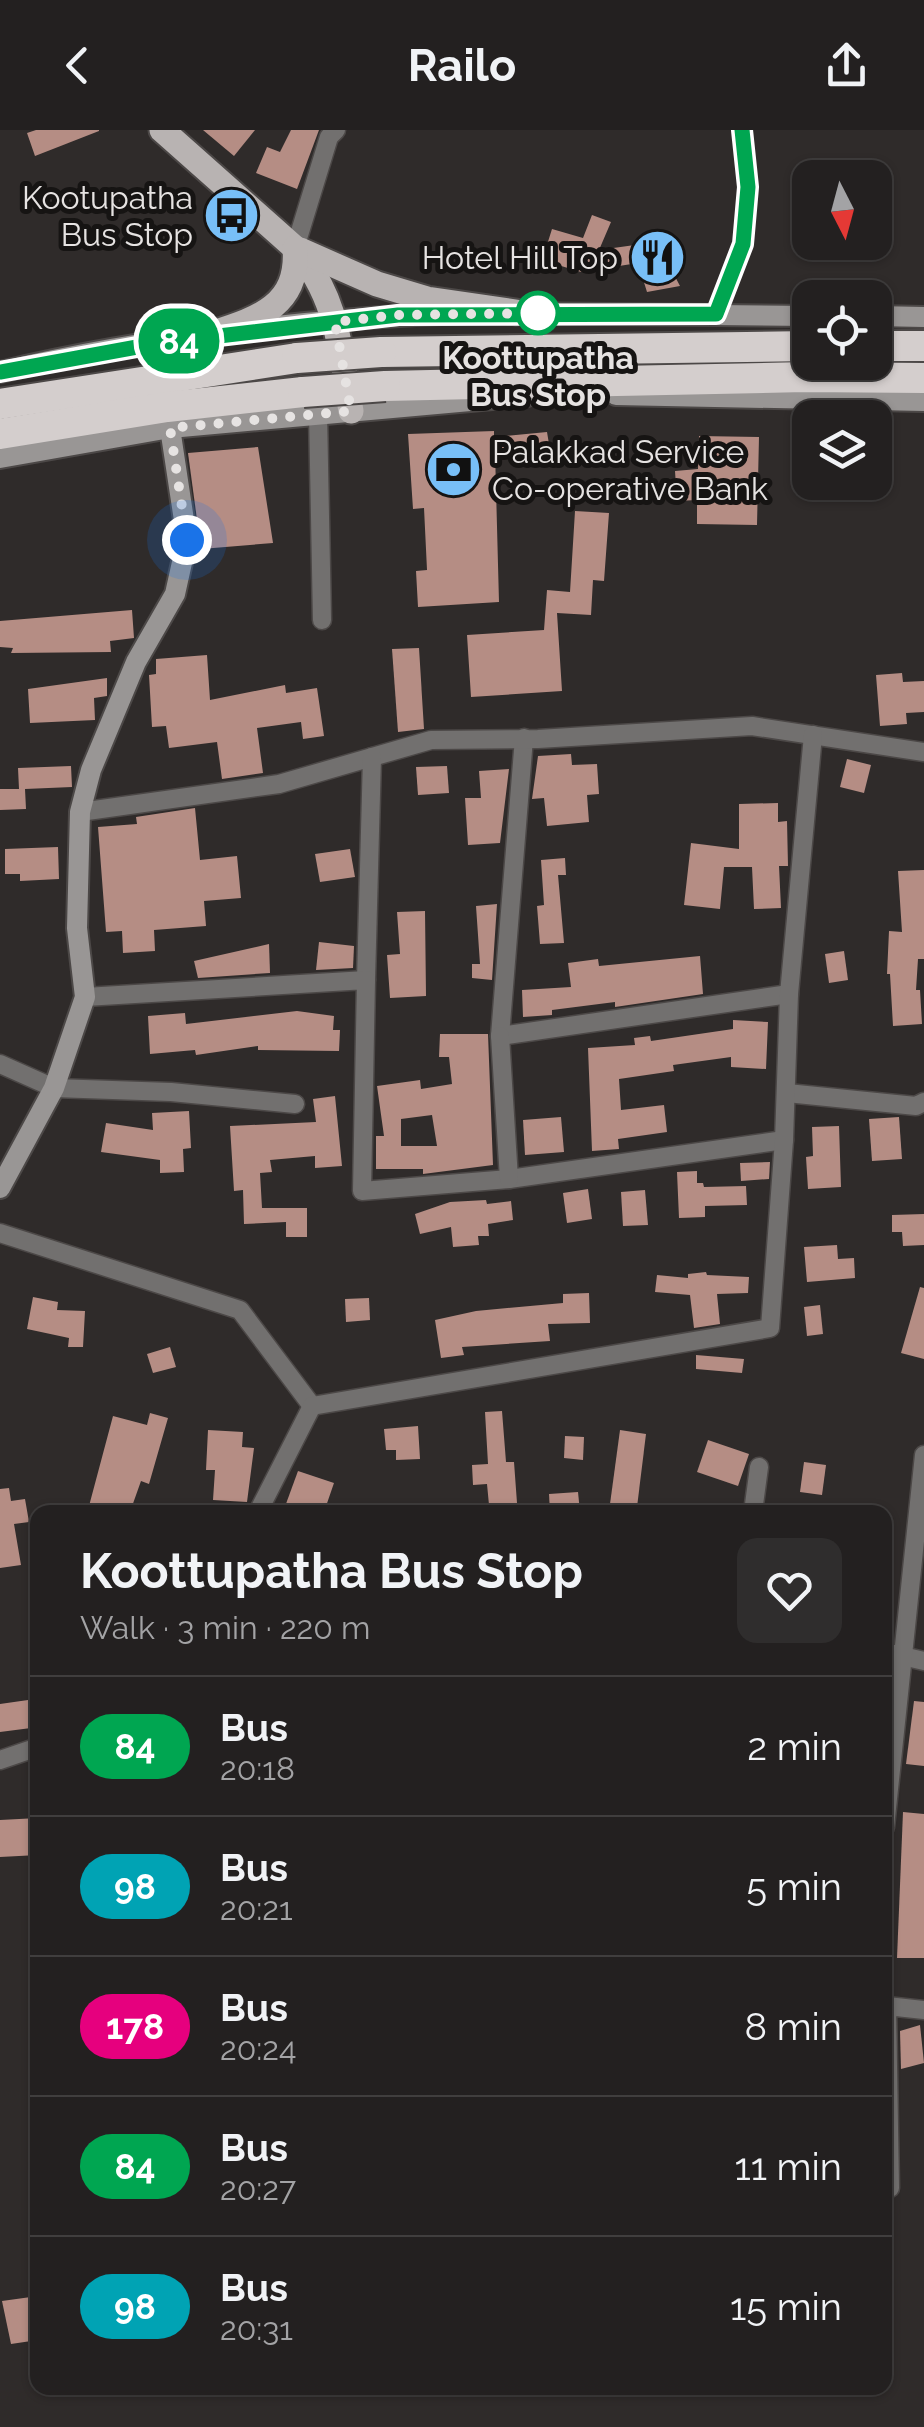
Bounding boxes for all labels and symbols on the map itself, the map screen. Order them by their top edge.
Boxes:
north arrow [792,160,892,260]
place label: Kootupatha Bus Stop [22,179,193,253]
bus stop icon: Kootupatha Bus Stop [202,186,262,246]
restaurant icon: Hotel Hill Top [627,228,687,288]
place label: Hotel Hill Top [422,239,618,276]
marker: Koottupatha Bus Stop [517,292,559,334]
line badge: 84 [134,308,224,374]
place label: Koottupatha Bus Stop [442,339,634,413]
place label: Palakkad Service Co-operative Bank [492,433,768,507]
bank icon: Palakkad Service Co-operative Bank [423,440,483,500]
your location [162,515,212,565]

